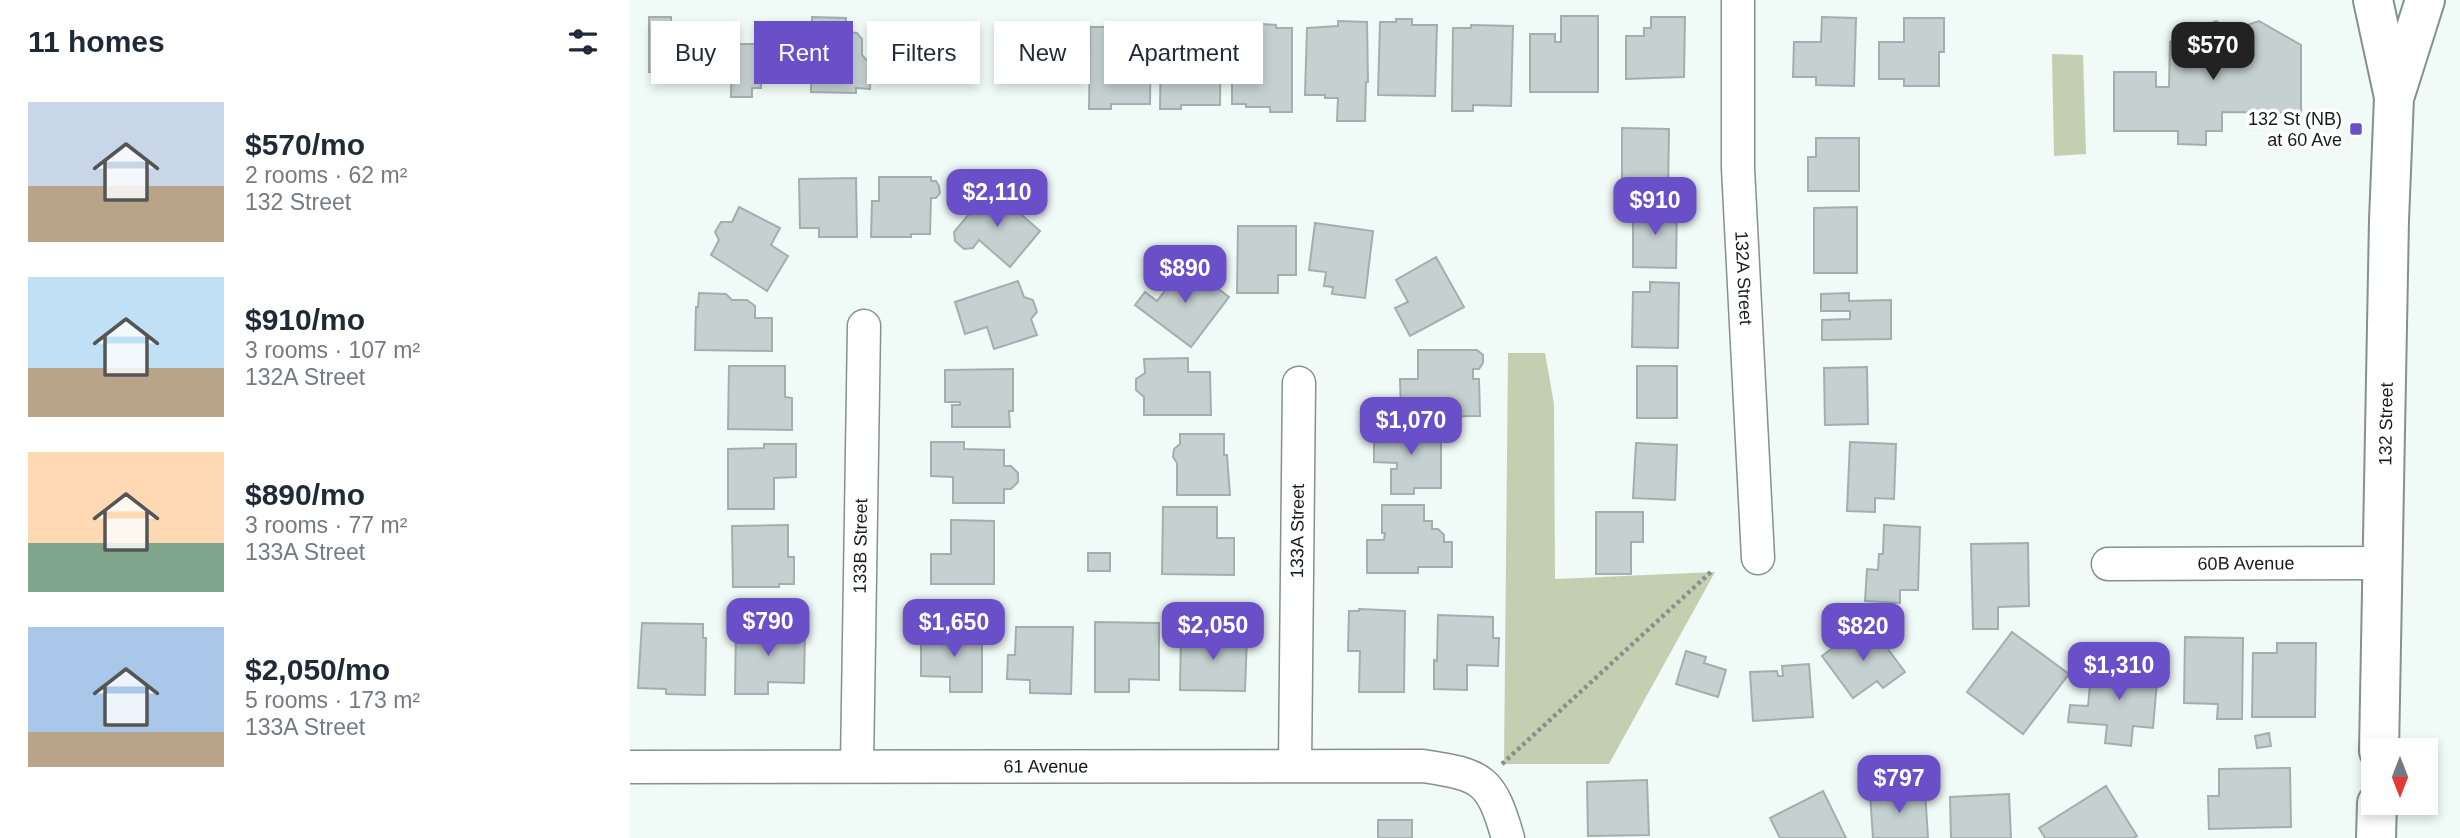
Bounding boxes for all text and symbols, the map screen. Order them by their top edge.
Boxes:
chip: Buy [651,21,740,84]
chip: Rent [754,21,853,84]
chip: Filters [867,21,980,84]
chip: New [994,21,1090,84]
chip: Apartment [1104,21,1263,84]
pin: $570 [2172,22,2254,82]
icon: filters [564,23,602,61]
text: 11 homes [28,25,165,58]
text: $570 [2187,32,2239,58]
place label: 132 St (NB) at 60 Ave [2248,109,2342,150]
marker: 132 St (NB) at 60 Ave [2348,121,2364,137]
text: $570/mo [245,128,365,161]
icon: home [84,130,168,214]
text: 2 rooms · 62 m² [245,162,407,188]
pin: $2,110 [940,170,1054,229]
pin: $910 [1614,177,1696,237]
text: $2,110 [962,179,1032,205]
text: $910 [1629,187,1681,213]
text: 132 Street [245,189,351,215]
street label: 132A Street [1731,230,1756,325]
pin: $890 [1144,246,1226,305]
text: $890 [1159,255,1211,281]
text: $910/mo [245,303,365,336]
icon: home [84,305,168,389]
text: 3 rooms · 107 m² [245,337,420,363]
text: 132A Street [245,364,365,390]
street label: 132 Street [2375,382,2397,466]
pin: $1,070 [1354,398,1468,457]
text: $1,070 [1376,407,1446,433]
text: $890/mo [245,478,365,511]
icon: home [84,480,168,564]
street label: 133A Street [1287,484,1308,578]
street label: 133B Street [850,498,871,594]
text: 3 rooms · 77 m² [245,512,407,538]
text: 133A Street [245,539,365,565]
street label: 60B Avenue [2198,553,2294,574]
pin: $790 [727,598,809,658]
pin: $1,650 [897,600,1011,659]
pin: $2,050 [1156,602,1270,662]
pin: $820 [1822,604,1904,663]
text: $790 [742,608,794,634]
text: $1,650 [919,609,989,635]
text: $2,050 [1178,612,1248,638]
text: $820 [1837,613,1889,639]
pin: $1,310 [2062,642,2176,702]
text: $1,310 [2084,652,2154,678]
text: $2,050/mo [245,653,390,686]
icon: home [84,655,168,739]
text: 5 rooms · 173 m² [245,687,420,713]
text: 133A Street [245,714,365,740]
north arrow [2361,738,2438,816]
map controls [2361,738,2438,815]
street label: 61 Avenue [1004,756,1088,777]
pin: $797 [1858,756,1940,815]
text: $797 [1873,765,1925,791]

